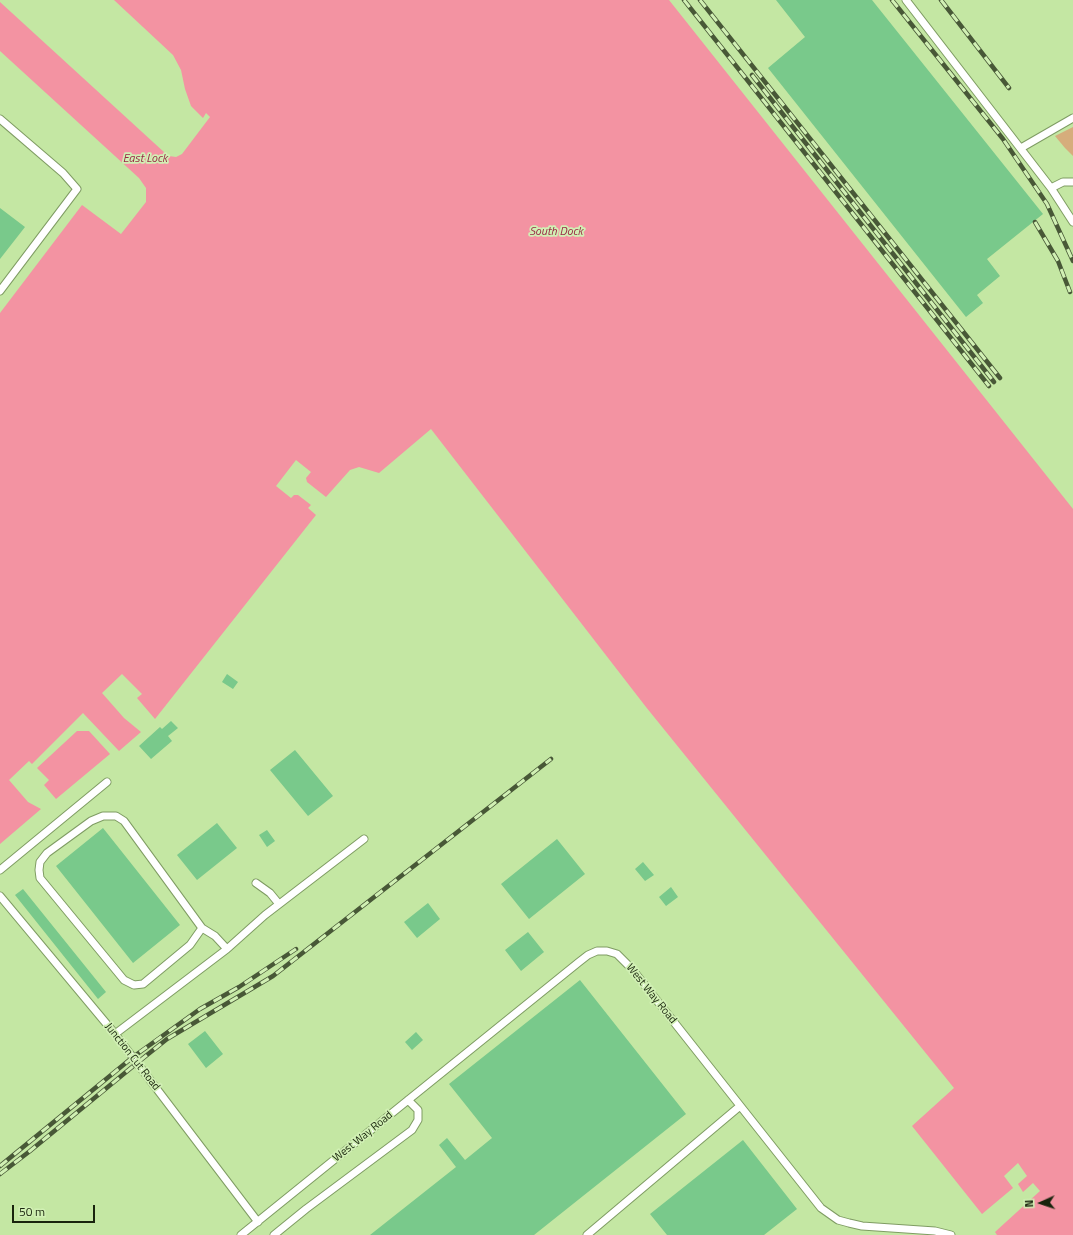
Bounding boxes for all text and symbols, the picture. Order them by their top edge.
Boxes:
water label: East Lock [123,152,167,166]
water label: South Dock [529,225,583,239]
street label: West Way Road [623,961,679,1027]
street label: Junction Cut Road [102,1021,162,1093]
street label: West Way Road [330,1109,396,1165]
north arrow [1021,1183,1061,1223]
scale bar [14,1197,97,1223]
text: N [1021,1199,1037,1208]
text: 50 m [19,1202,45,1221]

